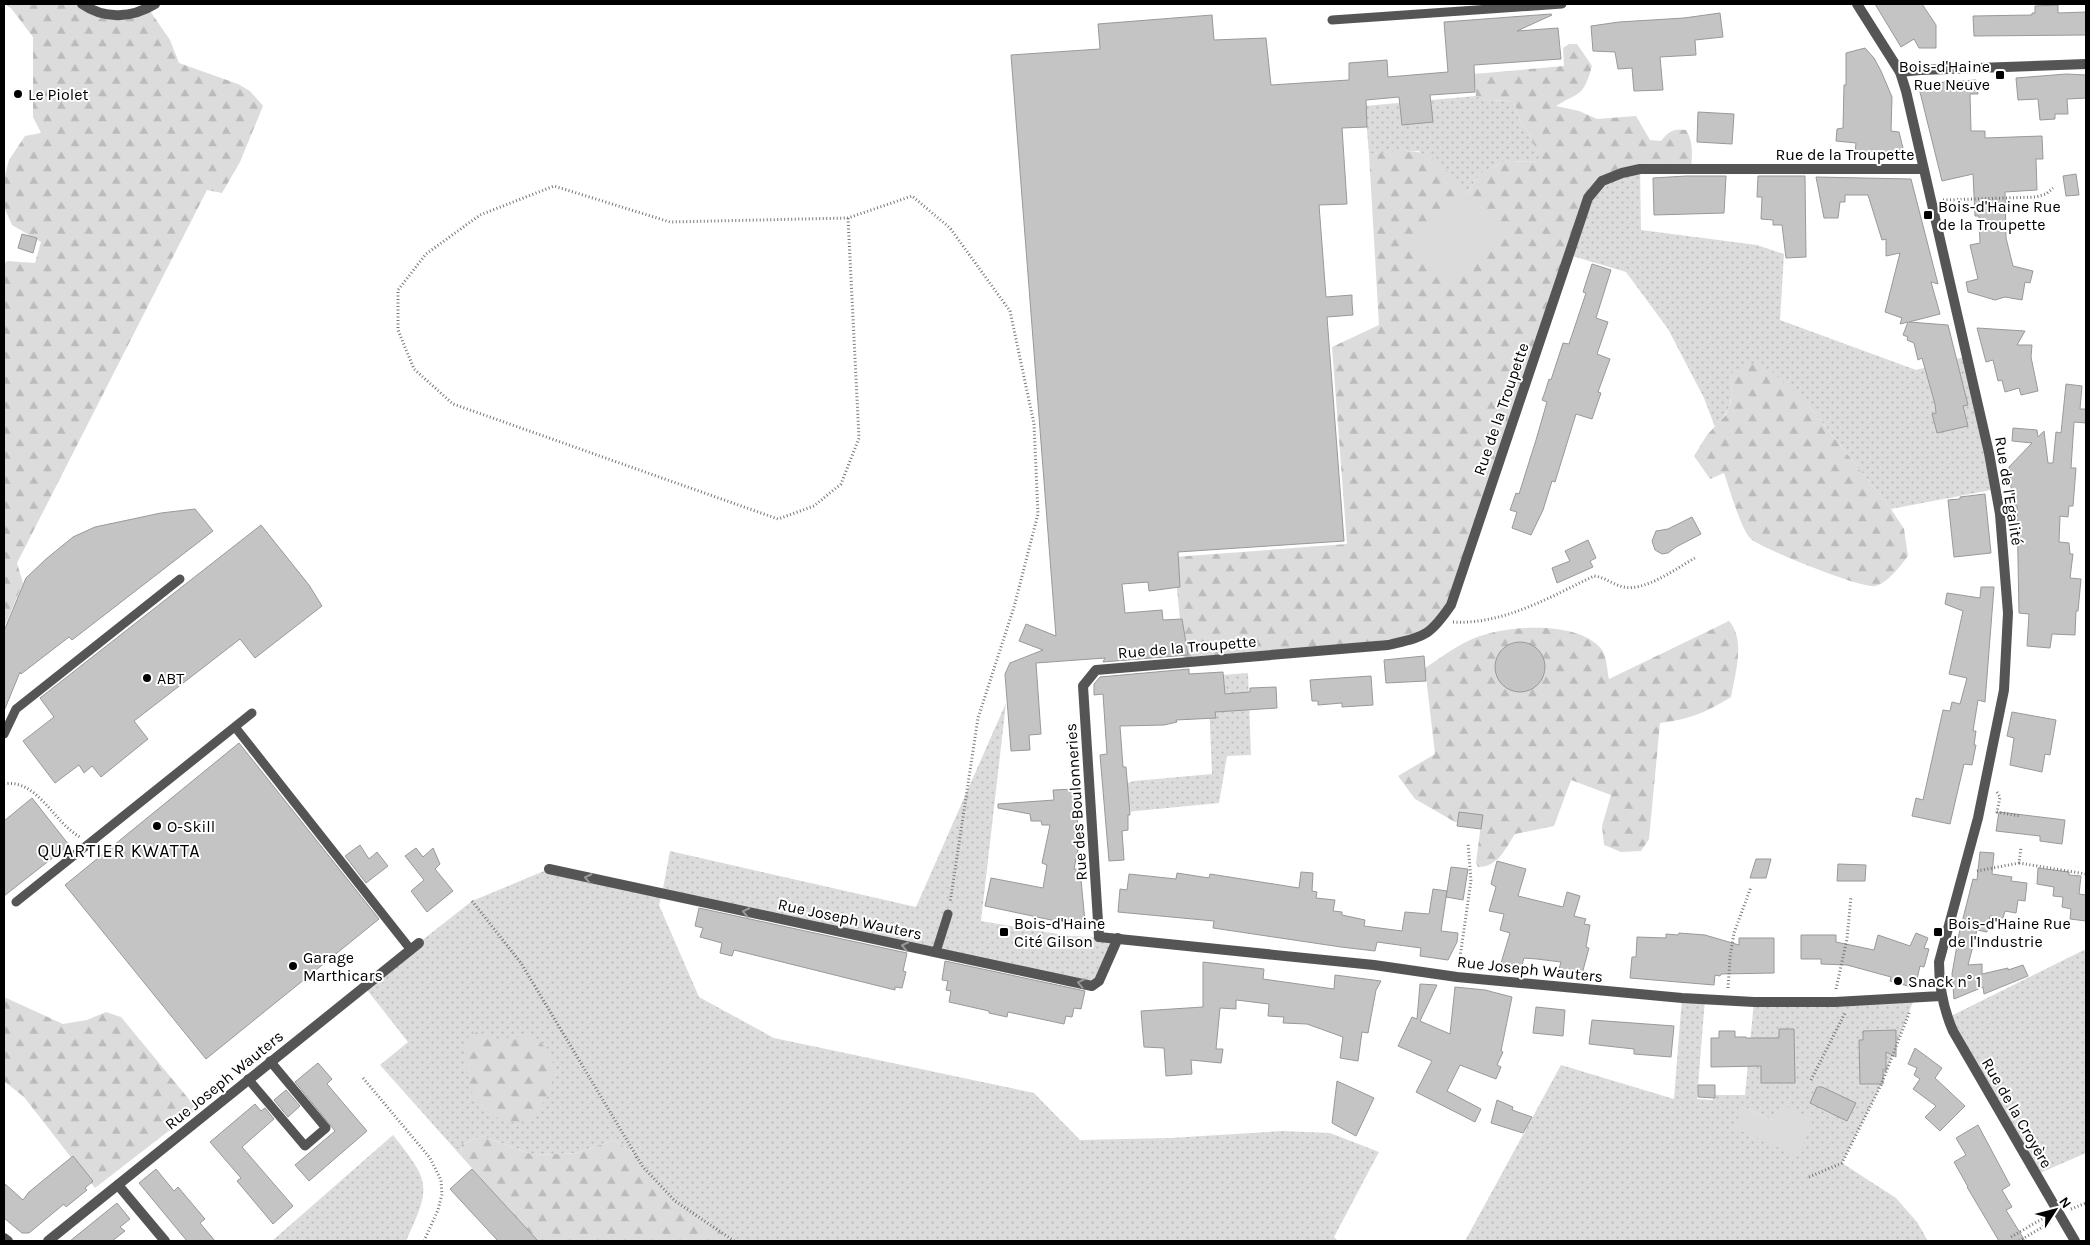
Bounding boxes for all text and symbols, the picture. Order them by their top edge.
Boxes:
place label: Bois-d'Haine Rue Neuve [1899,57,1990,94]
marker: Bois-d'Haine Rue Neuve [1994,69,2006,81]
place label: Le Piolet [28,85,89,104]
marker: Le Piolet [12,88,24,100]
street label: Rue de la Troupette [1776,145,1914,164]
place label: Bois-d'Haine Rue de la Troupette [1938,197,2061,234]
marker: Bois-d'Haine Rue de la Troupette [1922,209,1934,221]
street label: Rue de la Troupette [1469,340,1533,478]
street label: Rue de l'Egalité [1991,435,2027,547]
street label: Rue de la Troupette [1117,631,1257,663]
place label: ABT [157,669,184,688]
marker: ABT [141,672,153,684]
street label: Rue des Boulonneries [1061,723,1091,881]
place label: O-Skill [167,817,215,836]
marker: O-Skill [151,820,163,832]
district label: QUARTIER KWATTA [38,840,201,862]
one-way arrow [583,873,592,884]
street label: Rue Joseph Wauters [776,894,924,944]
one-way arrow [742,907,751,918]
place label: Bois-d'Haine Cité Gilson [1014,914,1105,951]
place label: Bois-d'Haine Rue de l'Industrie [1948,914,2071,951]
marker: Bois-d'Haine Cité Gilson [998,926,1010,938]
marker: Bois-d'Haine Rue de l'Industrie [1932,926,1944,938]
one-way arrow [901,941,910,952]
place label: Garage Marthicars [303,948,383,985]
street label: Rue Joseph Wauters [1456,952,1604,986]
marker: Garage Marthicars [287,960,299,972]
place label: Snack n° 1 [1908,972,1981,991]
marker: Snack n° 1 [1892,975,1904,987]
one-way arrow [1077,978,1086,989]
street label: Rue Joseph Wauters [161,1026,287,1134]
street label: Rue de la Croyère [1978,1055,2056,1171]
north arrow [2030,1185,2080,1235]
text: N [2055,1194,2075,1212]

